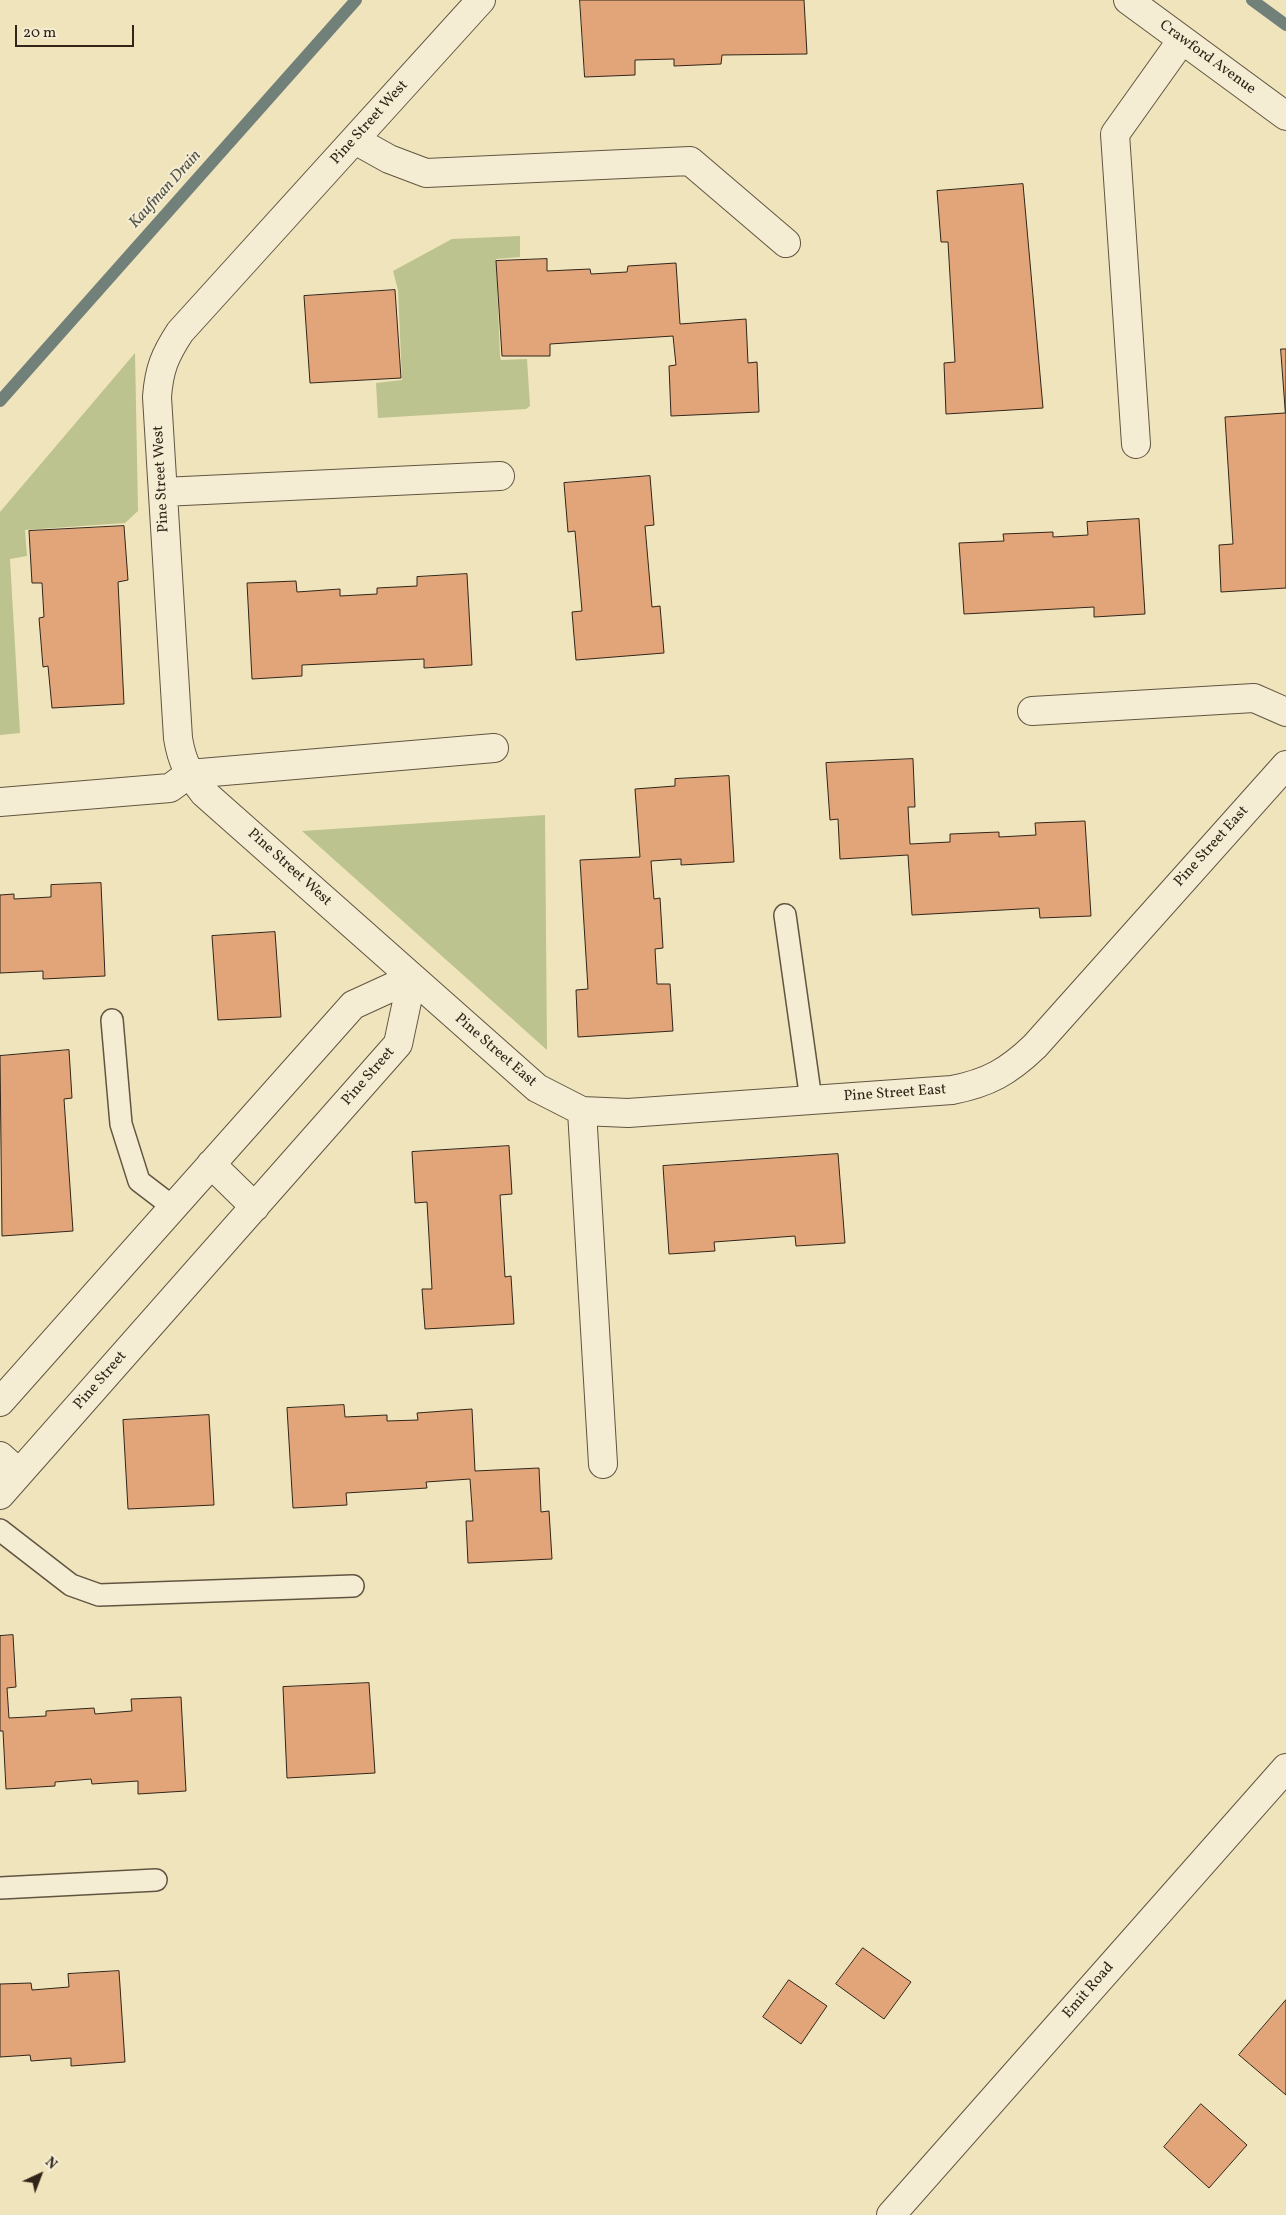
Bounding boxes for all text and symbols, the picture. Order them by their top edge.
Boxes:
scale bar [18,15,136,47]
street label: Crawford Avenue [1155,17,1259,99]
text: 20 m [23,23,56,44]
street label: Pine Street West [327,77,413,169]
water label: Kaufman Drain [126,147,206,233]
street label: Pine Street West [150,425,174,533]
street label: Pine Street East [1171,803,1253,891]
street label: Pine Street West [243,825,335,911]
street label: Pine Street East [450,1010,540,1092]
street label: Pine Street [339,1044,399,1110]
street label: Pine Street East [843,1081,947,1107]
street label: Pine Street [71,1348,131,1414]
street label: Emit Road [1060,1959,1118,2023]
north arrow [15,2150,65,2200]
text: N [40,2153,61,2174]

